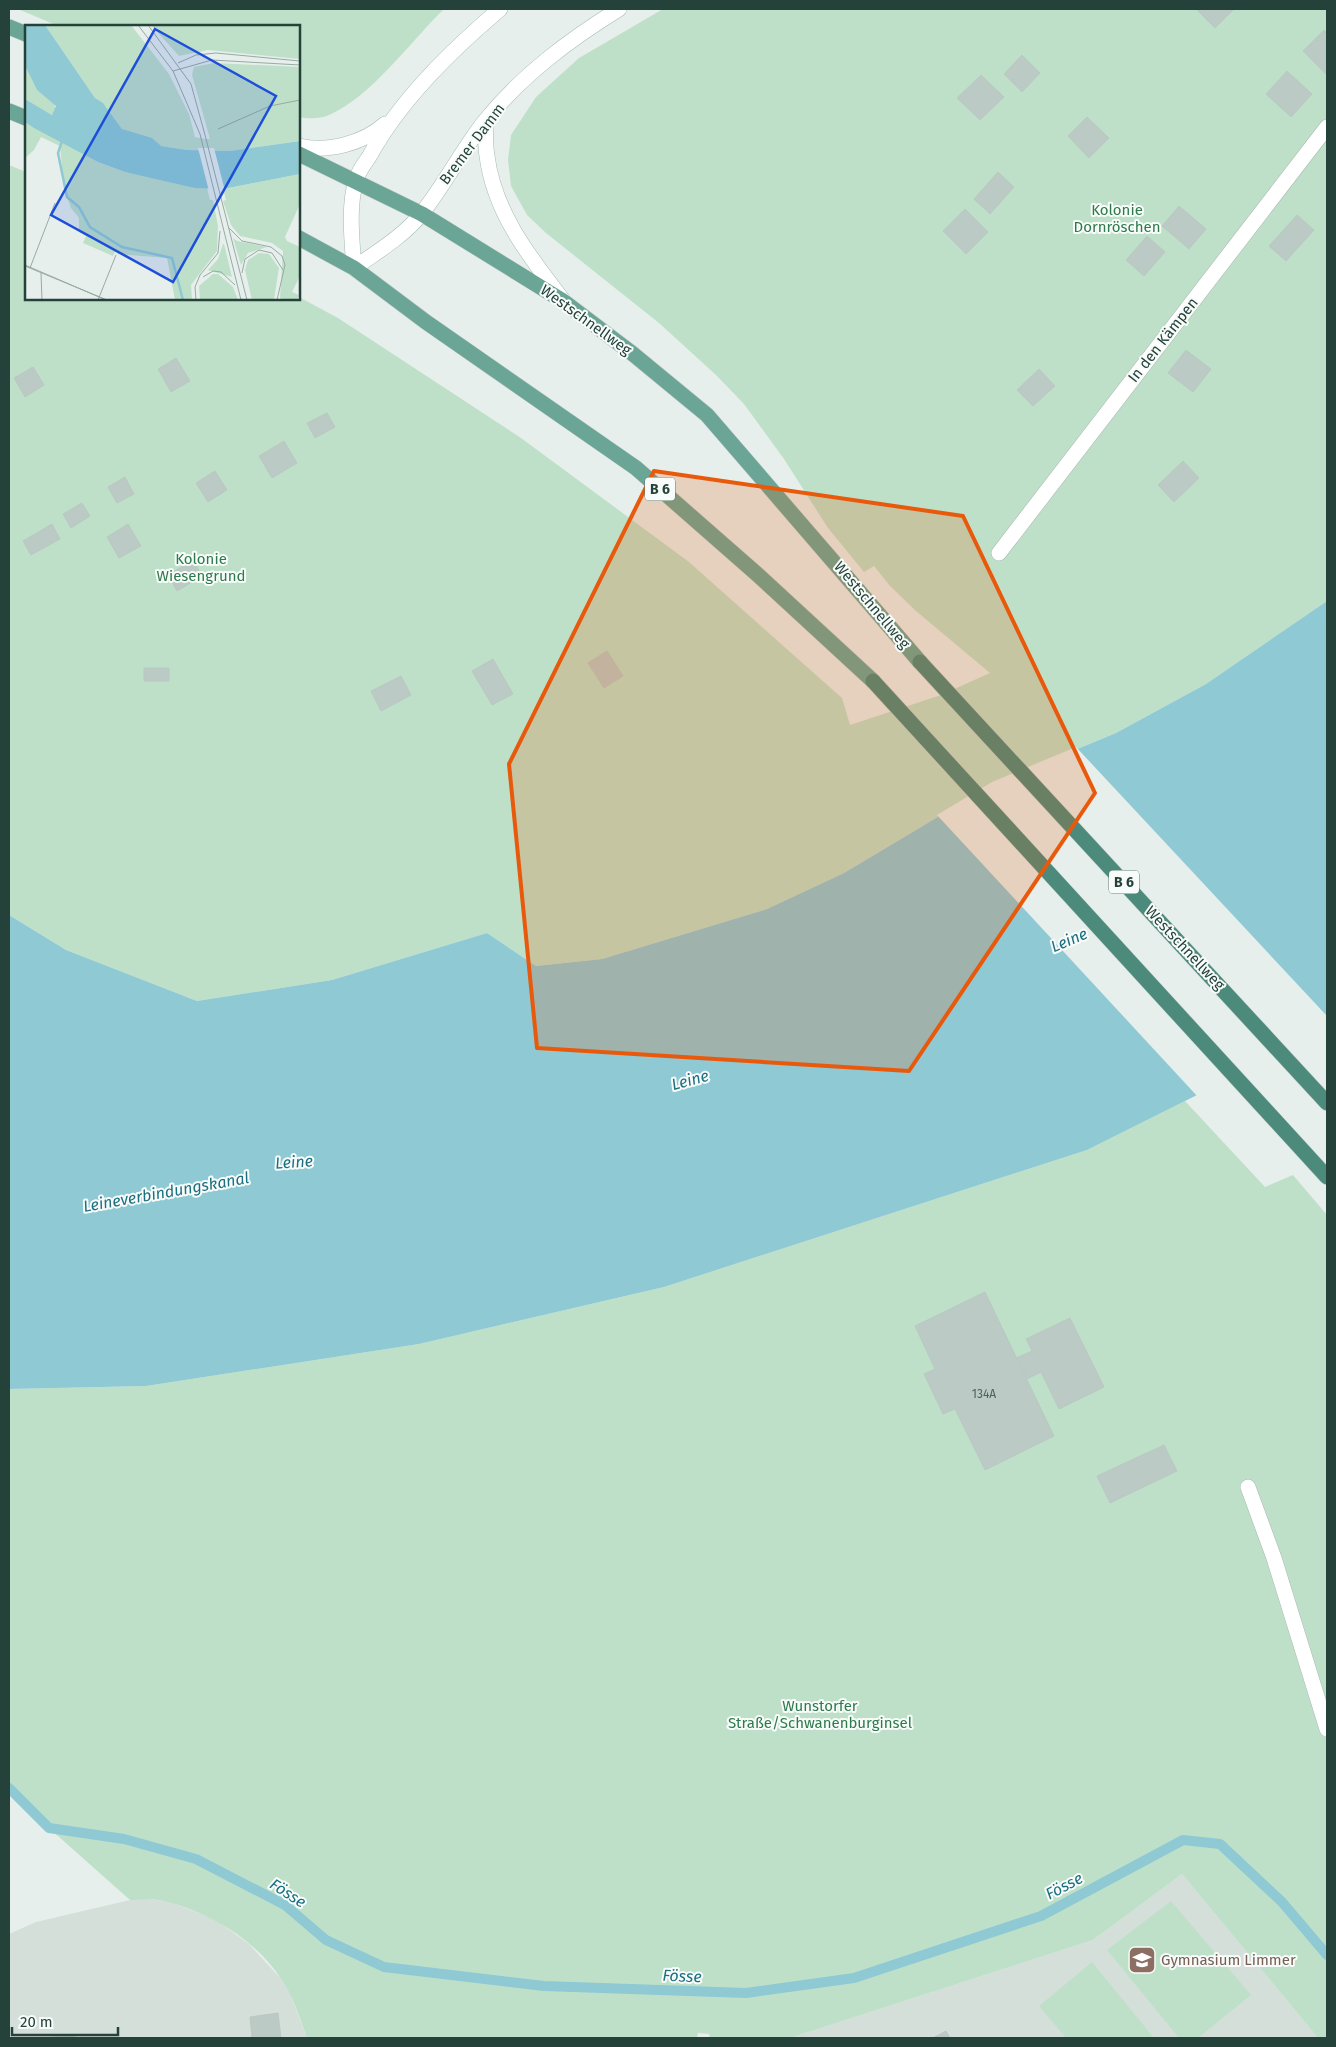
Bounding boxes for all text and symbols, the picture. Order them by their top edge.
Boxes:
inset map [25,25,300,300]
street label: Bremer Damm [436,100,508,188]
park label: Kolonie Dornröschen [1073,201,1161,236]
street label: Westschnellweg [537,281,635,359]
street label: In den Kämpen [1124,294,1202,386]
road number: B 6 [645,478,675,500]
park label: Kolonie Wiesengrund [157,550,245,585]
street label: Westschnellweg [830,558,914,652]
road number: B 6 [1109,870,1139,894]
street label: Westschnellweg [1141,902,1229,994]
water label: Leine [1048,924,1090,956]
water label: Leine [669,1066,711,1094]
water label: Leine [275,1151,313,1173]
water label: Leineverbindungskanal [82,1168,250,1216]
house number: 134A [972,1387,996,1401]
park label: Wunstorfer Straße/Schwanenburginsel [728,1697,913,1732]
water label: Fösse [1042,1868,1086,1904]
water label: Fösse [266,1874,310,1912]
school or university icon: Gymnasium Limmer [1127,1945,1157,1975]
place label: Gymnasium Limmer [1161,1951,1296,1969]
water label: Fösse [662,1966,702,1986]
scale bar [12,2004,119,2036]
text: 20 m [20,2013,53,2031]

